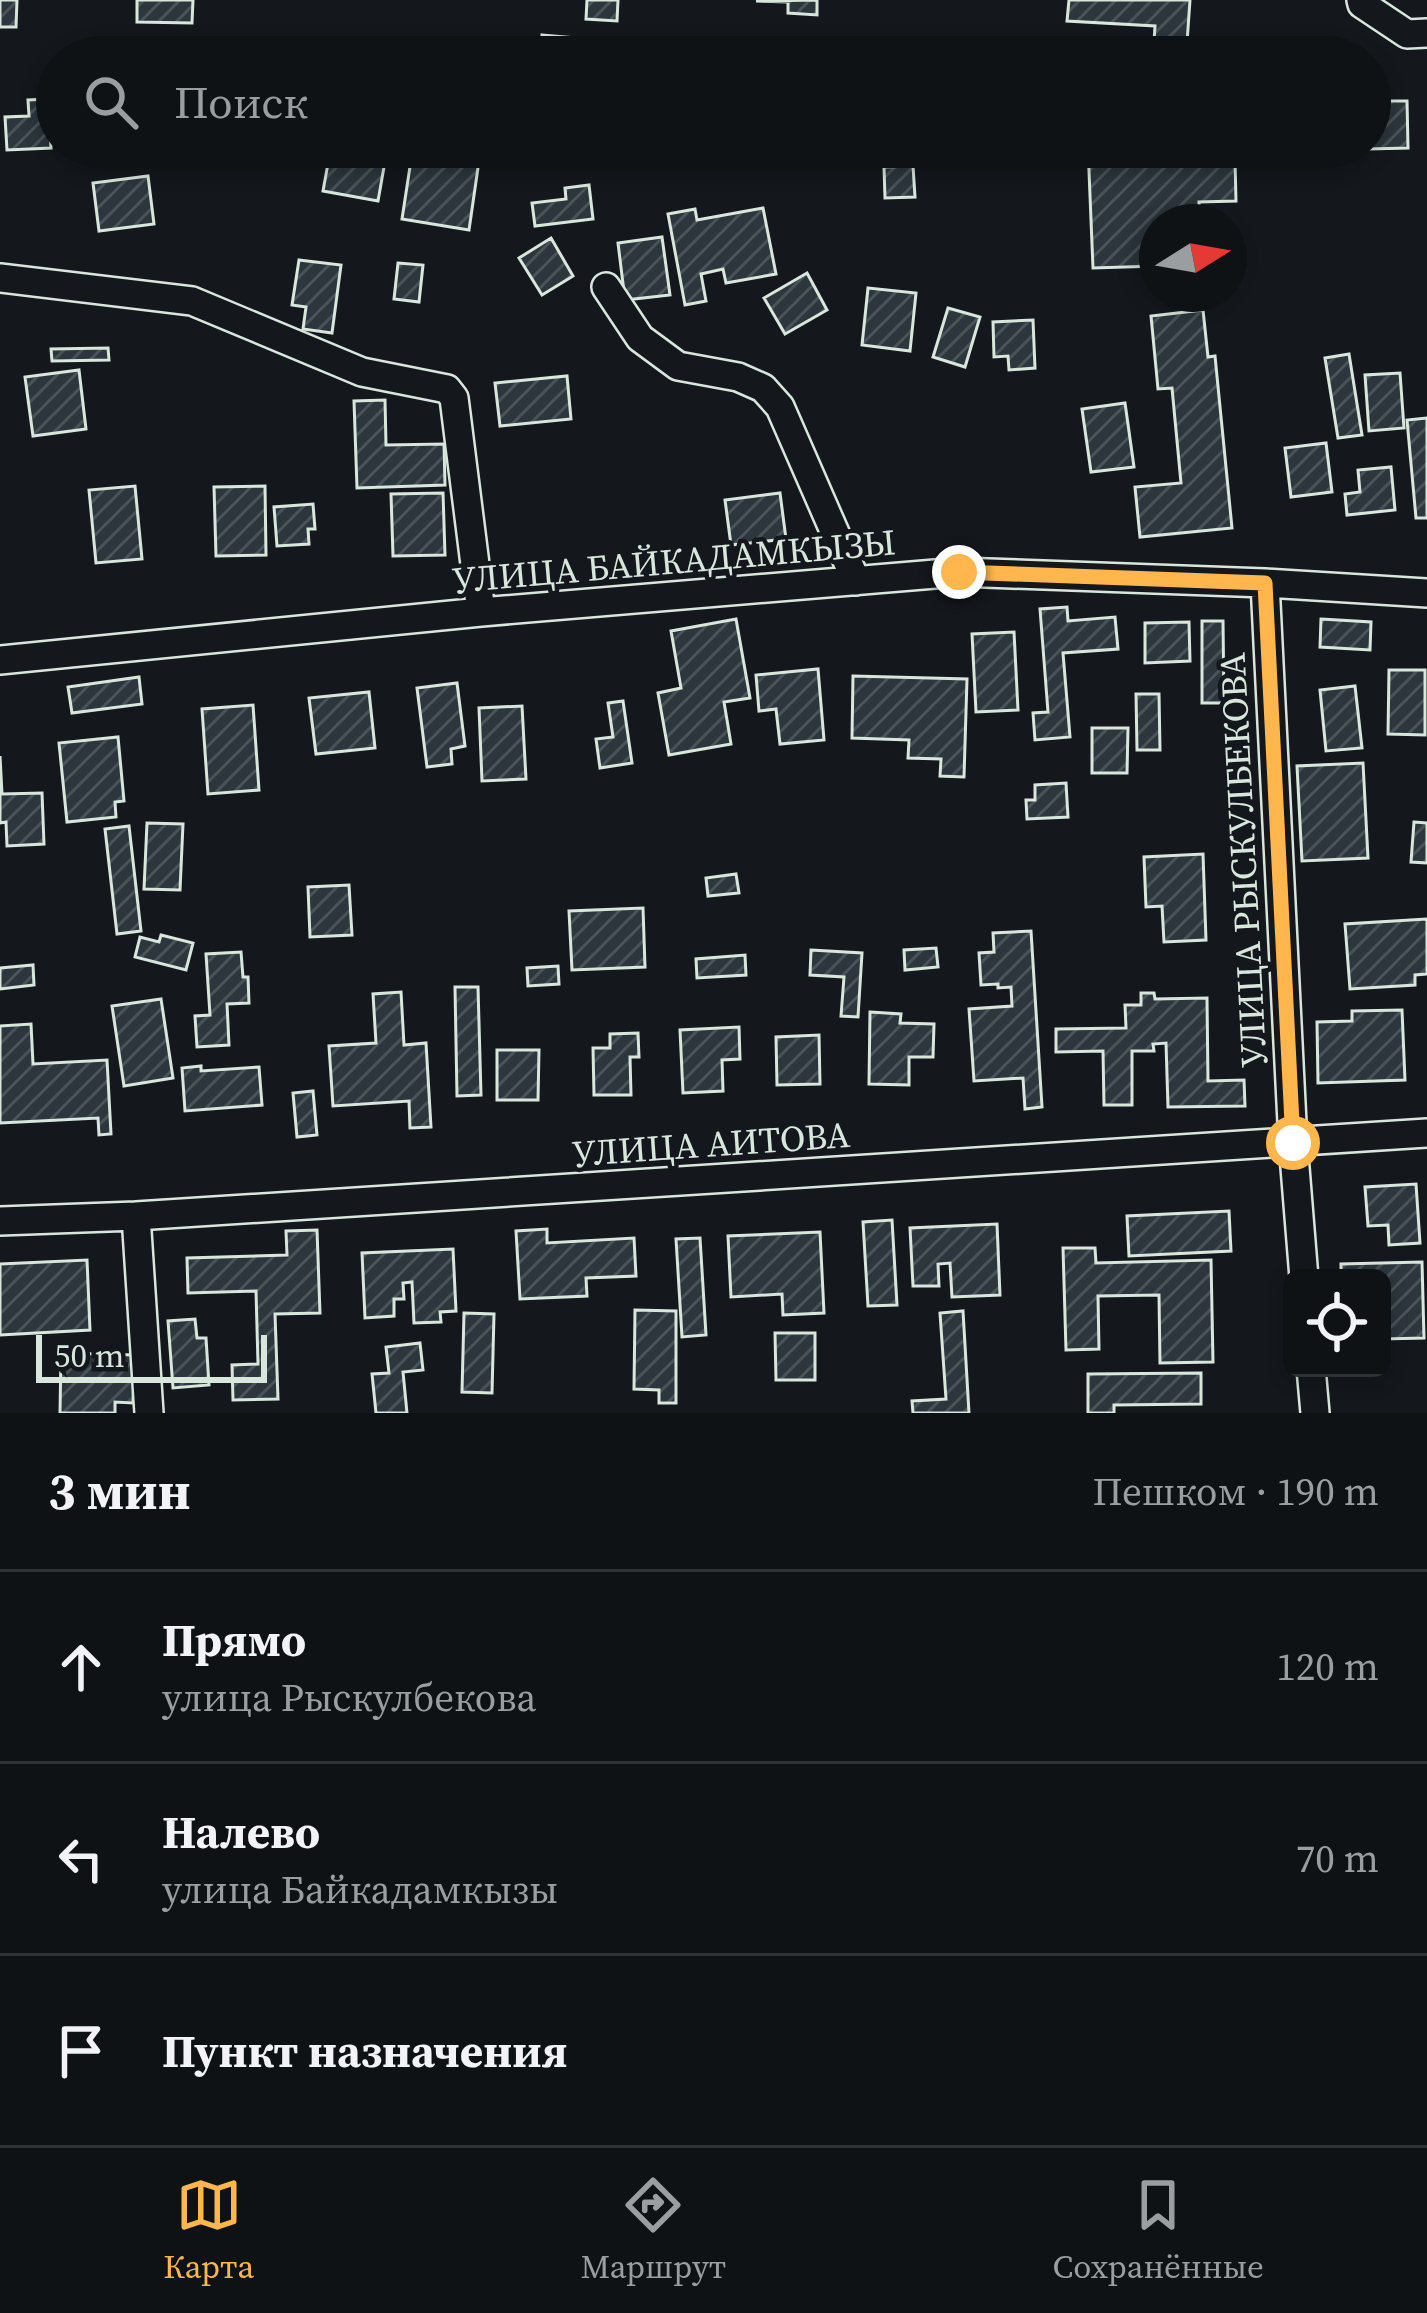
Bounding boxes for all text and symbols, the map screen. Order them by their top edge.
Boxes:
search box [36,36,1391,168]
icon: search [78,69,144,135]
text: Поиск [174,71,308,133]
north arrow [1139,204,1247,312]
street label: УЛИЦА БАЙКАДАМКЫЗЫ [450,517,898,605]
route end [932,545,986,599]
street label: УЛИЦА РЫСКУЛБЕКОВА [1208,651,1278,1069]
street label: УЛИЦА АИТОВА [570,1110,852,1178]
route start [1266,1116,1320,1170]
map controls [1283,1269,1391,1377]
button: locate [1283,1269,1391,1377]
scale bar [36,1329,267,1382]
text: 50 m [54,1333,124,1378]
text: 3 мин [48,1456,191,1526]
text: Пешком · 190 m [1093,1465,1379,1518]
text: Прямо [162,1609,306,1671]
icon: ahead [48,1634,114,1700]
text: 120 m [1276,1640,1379,1693]
text: улица Рыскулбекова [162,1671,536,1724]
text: Налево [162,1801,320,1863]
icon: left [48,1826,114,1892]
text: 70 m [1296,1832,1379,1885]
text: улица Байкадамкызы [162,1863,558,1916]
icon: arrive [48,2018,114,2084]
text: Пункт назначения [162,2020,568,2082]
tab: Карта [163,2172,254,2289]
tab: Маршрут [581,2172,726,2289]
tab: Сохранённые [1053,2172,1264,2289]

